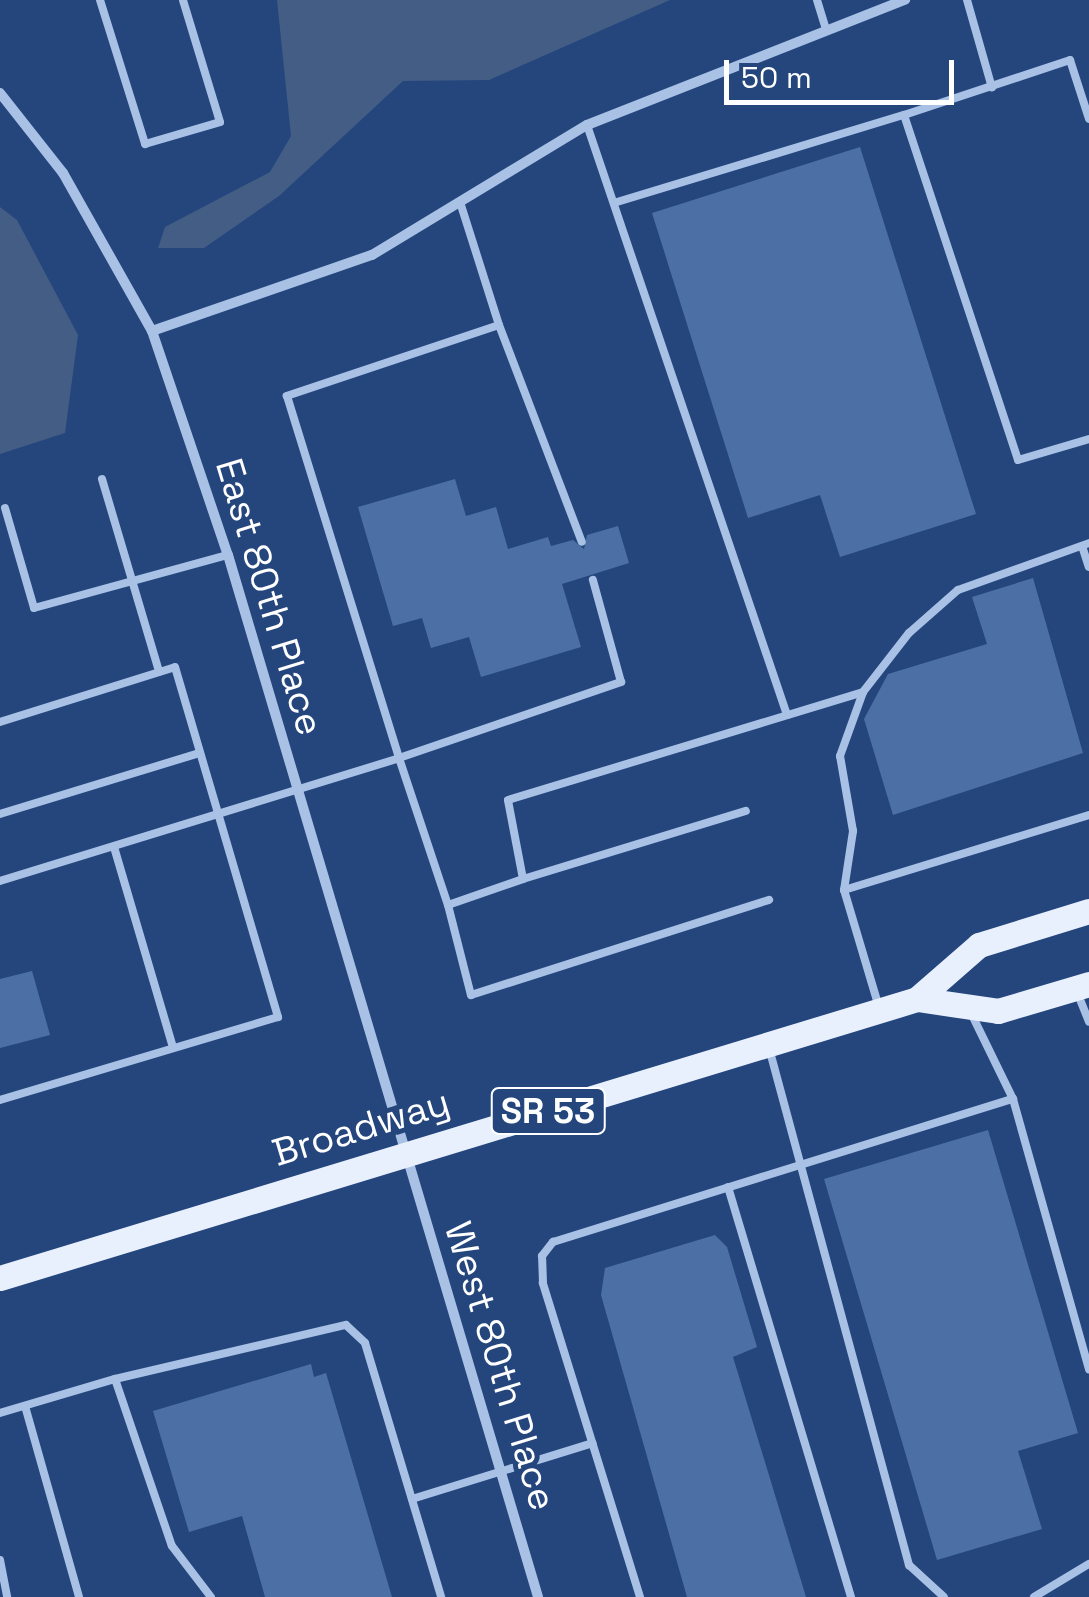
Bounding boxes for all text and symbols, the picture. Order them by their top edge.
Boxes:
scale bar [729,40,959,102]
text: 50 m [741,58,812,97]
street label: East 80th Place [205,453,333,741]
street label: Broadway [267,1079,455,1177]
road number: SR 53 [490,1081,606,1141]
street label: West 80th Place [434,1216,566,1516]

